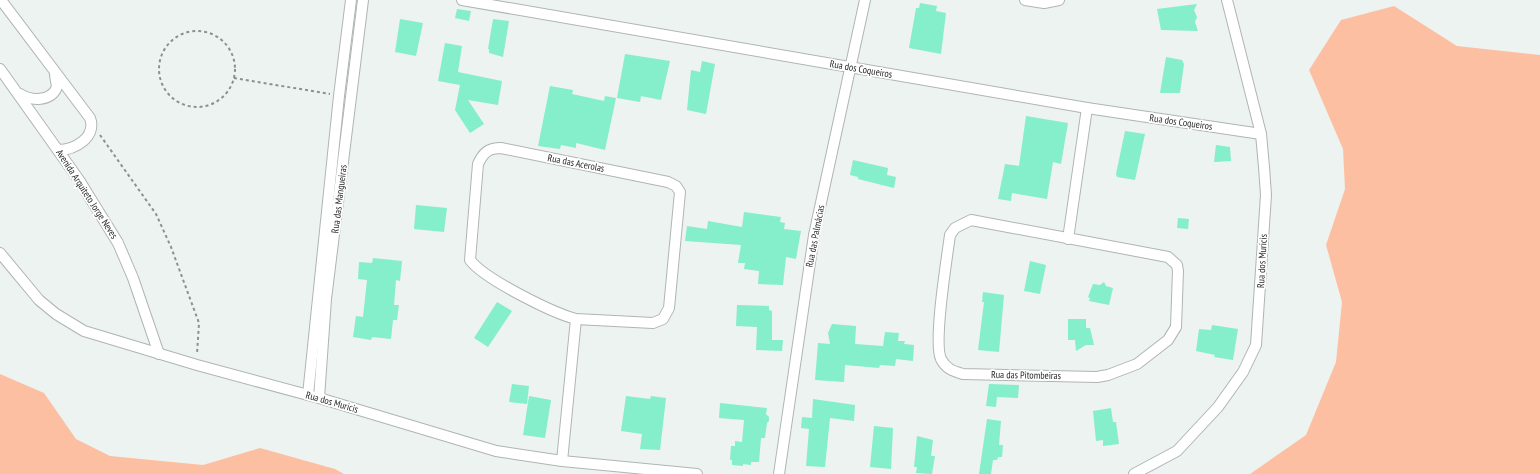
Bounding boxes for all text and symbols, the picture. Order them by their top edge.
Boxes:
street label: Rua dos Coqueiros [829,57,894,81]
street label: Rua dos Coqueiros [1149,111,1214,133]
street label: Avenida Arquiteto Jorge Neves [53,147,121,242]
street label: Rua das Acerolas [546,151,606,175]
street label: Rua das Mangueiras [328,163,350,234]
street label: Rua das Palmácias [803,203,828,268]
street label: Rua dos Muricis [1254,233,1270,288]
street label: Rua das Pitombeiras [991,368,1062,382]
street label: Rua dos Muricis [304,388,360,416]

